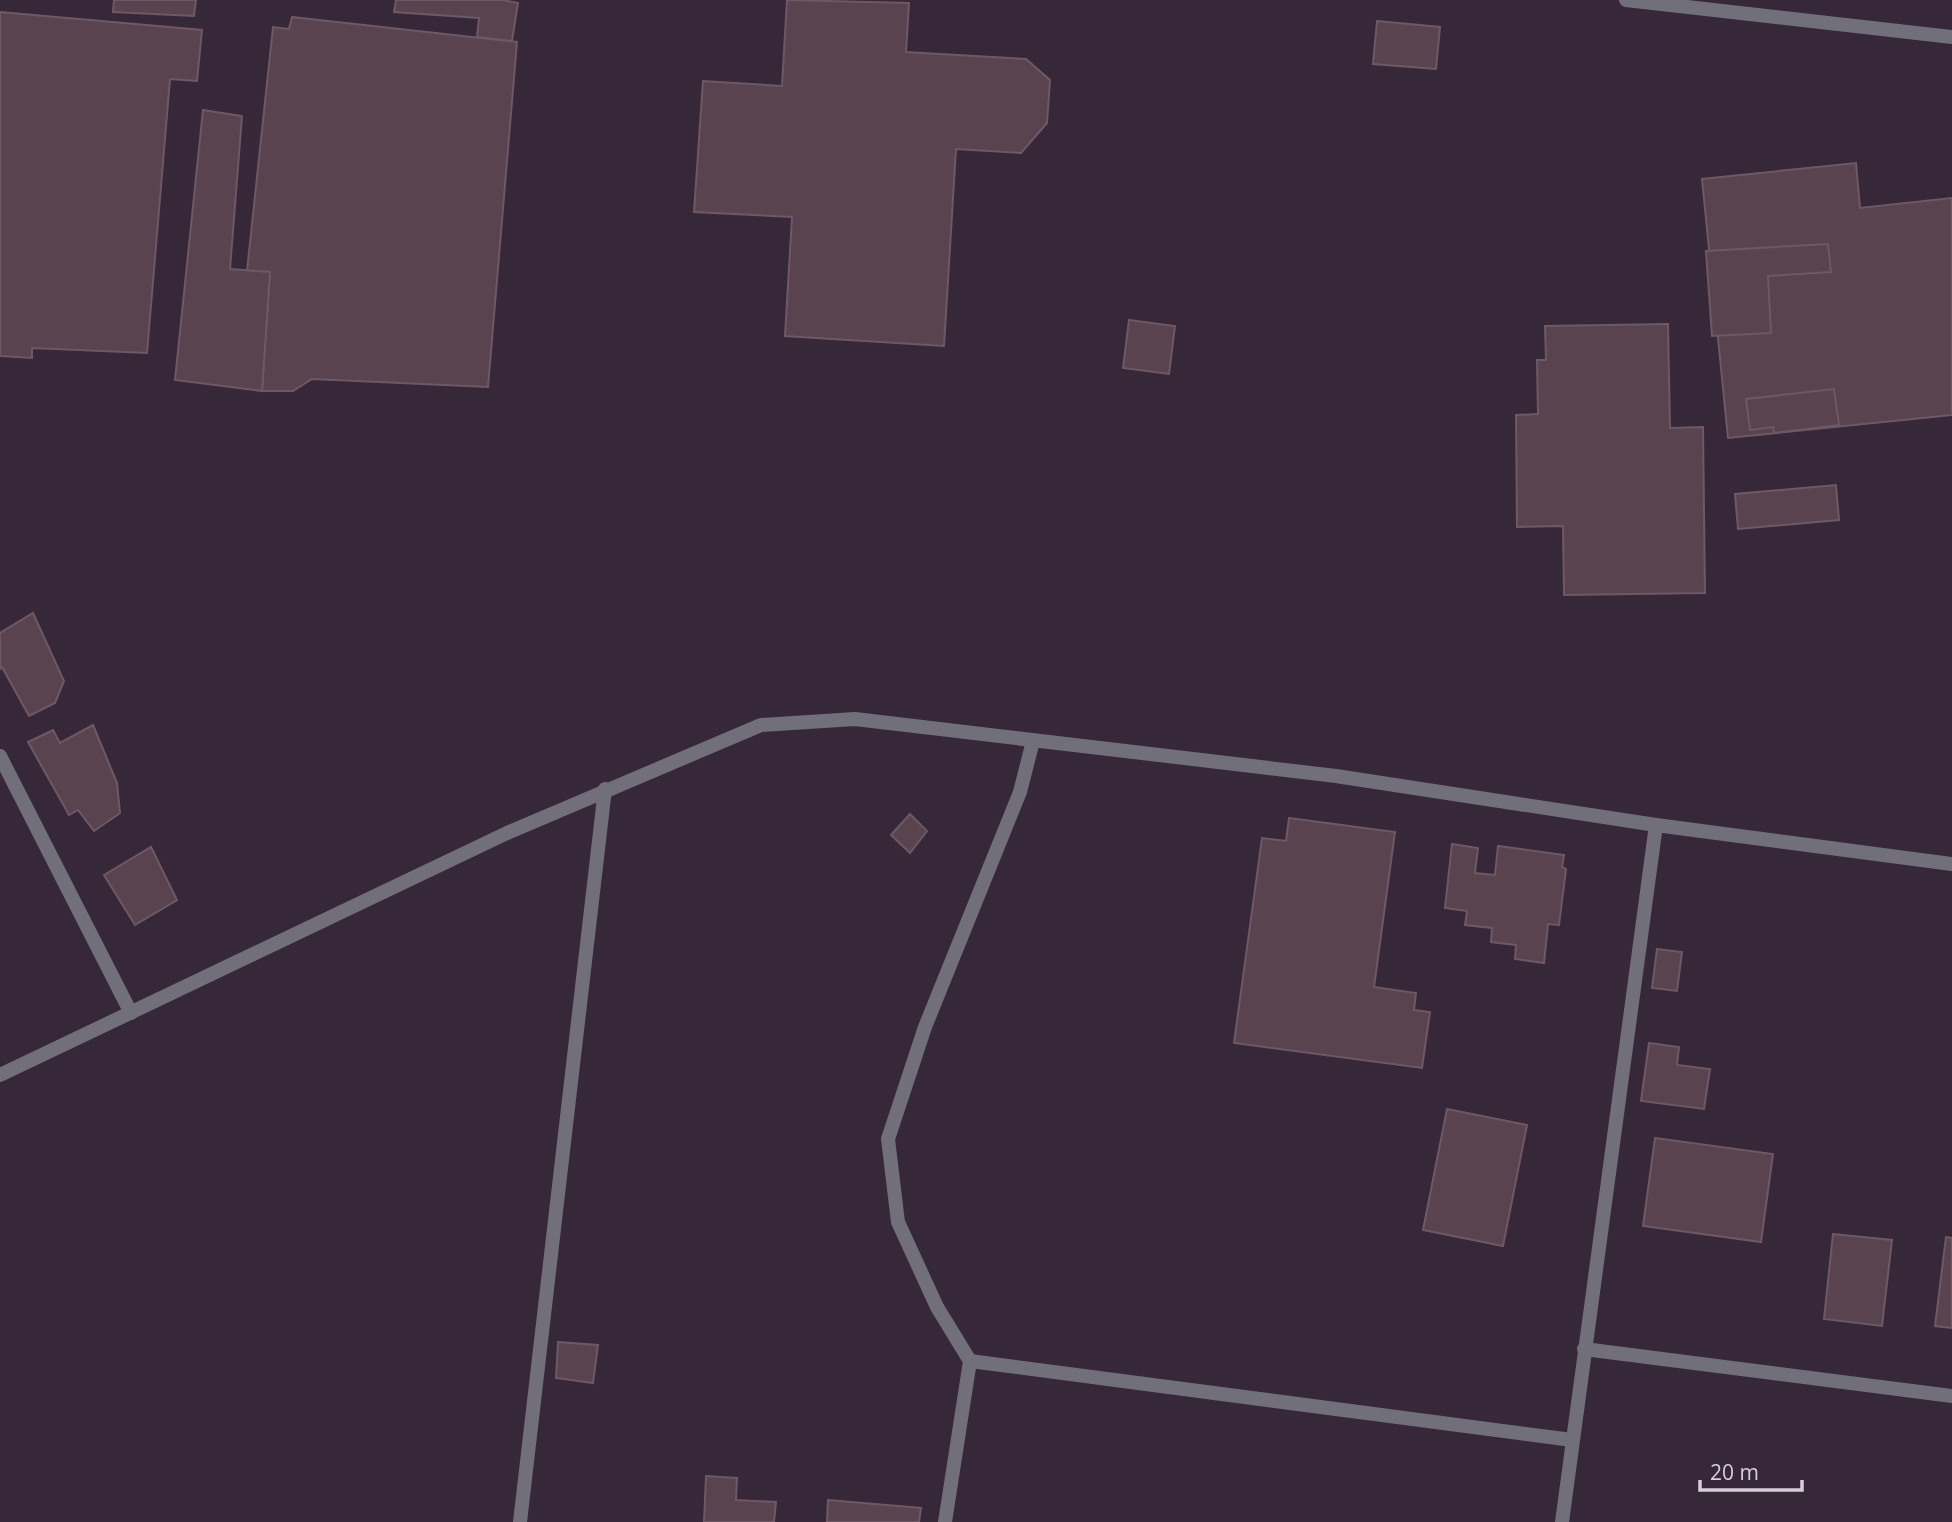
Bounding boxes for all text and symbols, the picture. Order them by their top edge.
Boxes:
scale bar [1700,1448,1801,1492]
text: 20 m [1710,1458,1759,1486]

